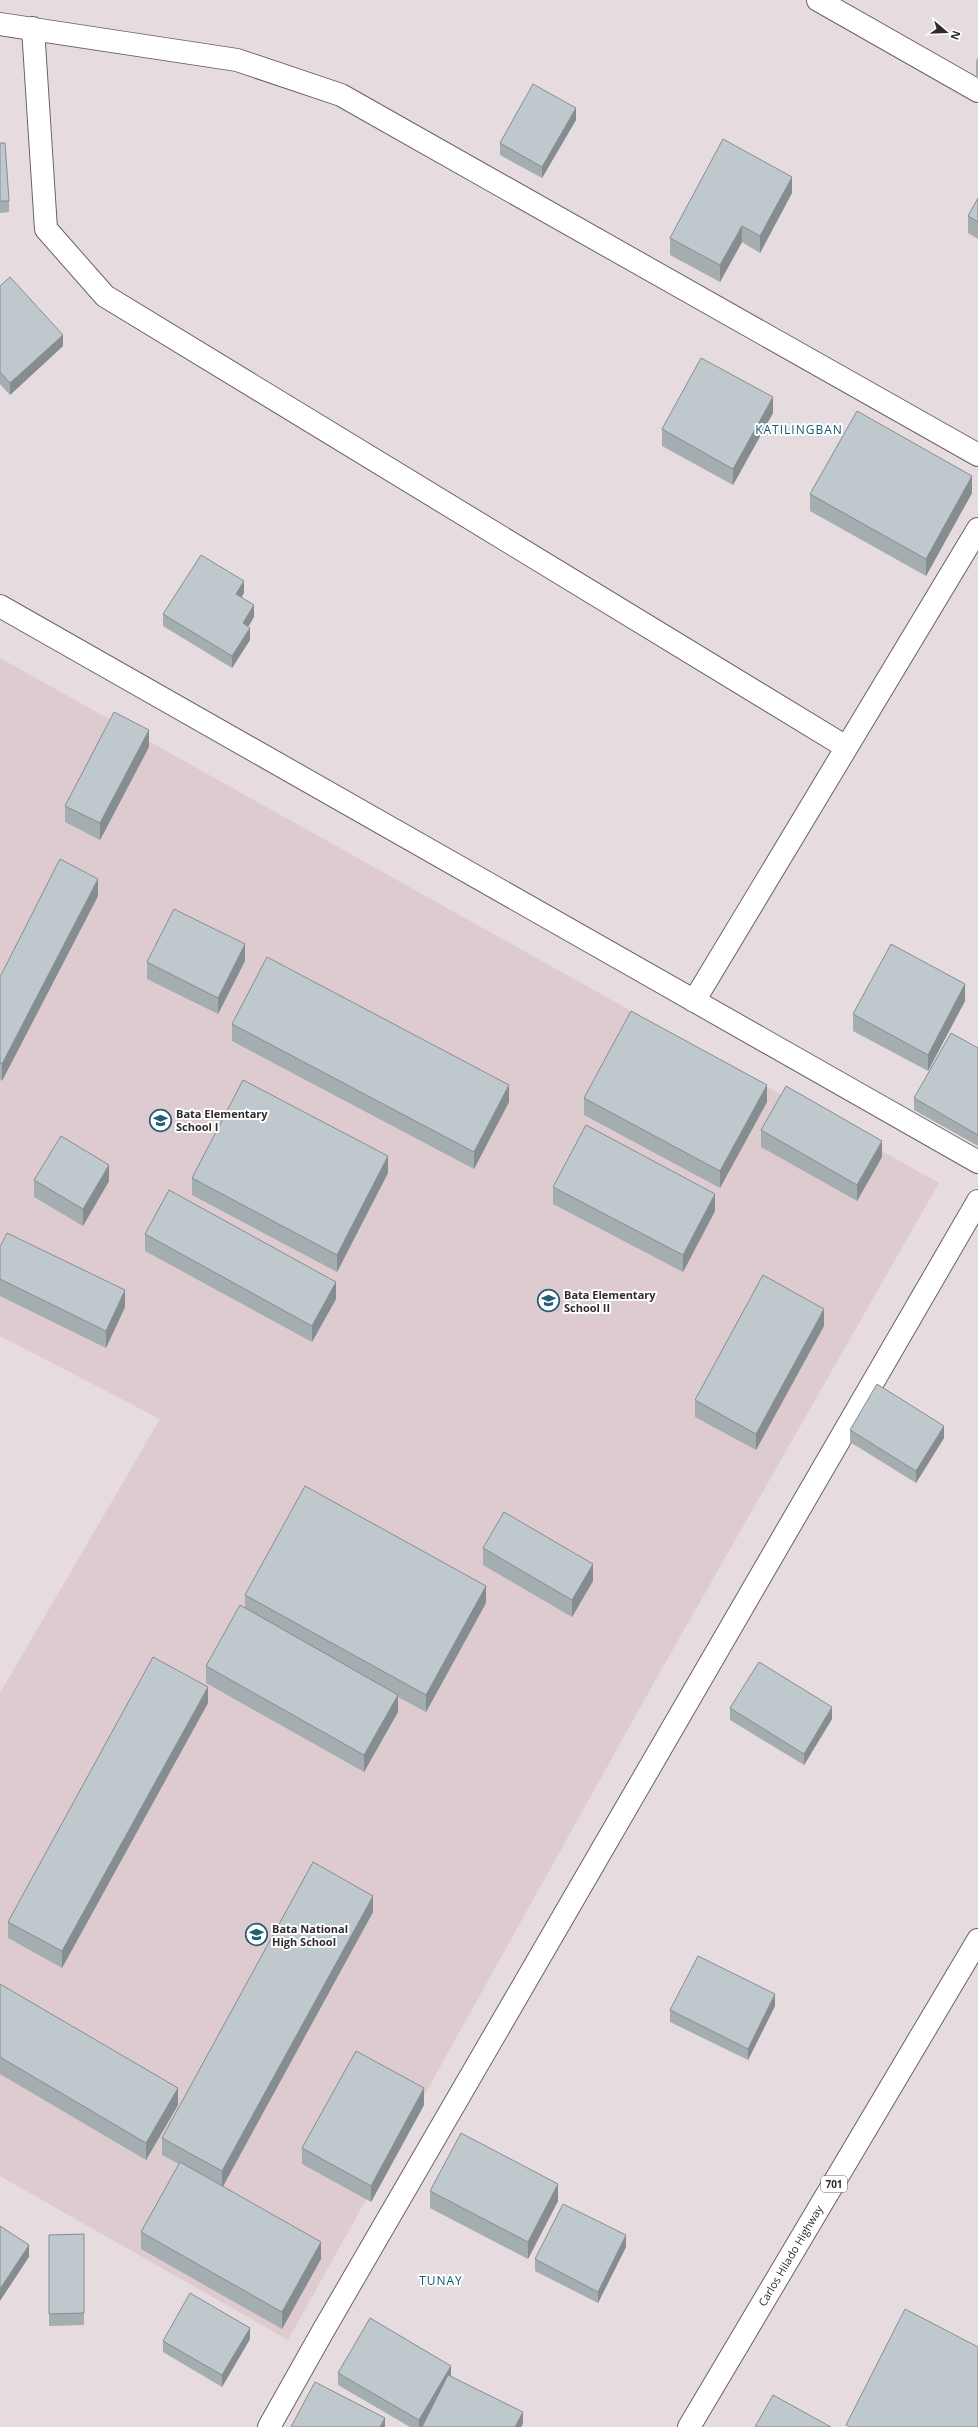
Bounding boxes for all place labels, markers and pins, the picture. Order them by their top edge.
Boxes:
place label: Bata Elementary School I [176,1106,268,1134]
school or university icon: Bata Elementary School I [148,1107,174,1133]
place label: Bata Elementary School II [564,1287,656,1315]
school or university icon: Bata Elementary School II [535,1288,561,1314]
place label: Bata National High School [272,1921,348,1949]
school or university icon: Bata National High School [244,1922,270,1948]

